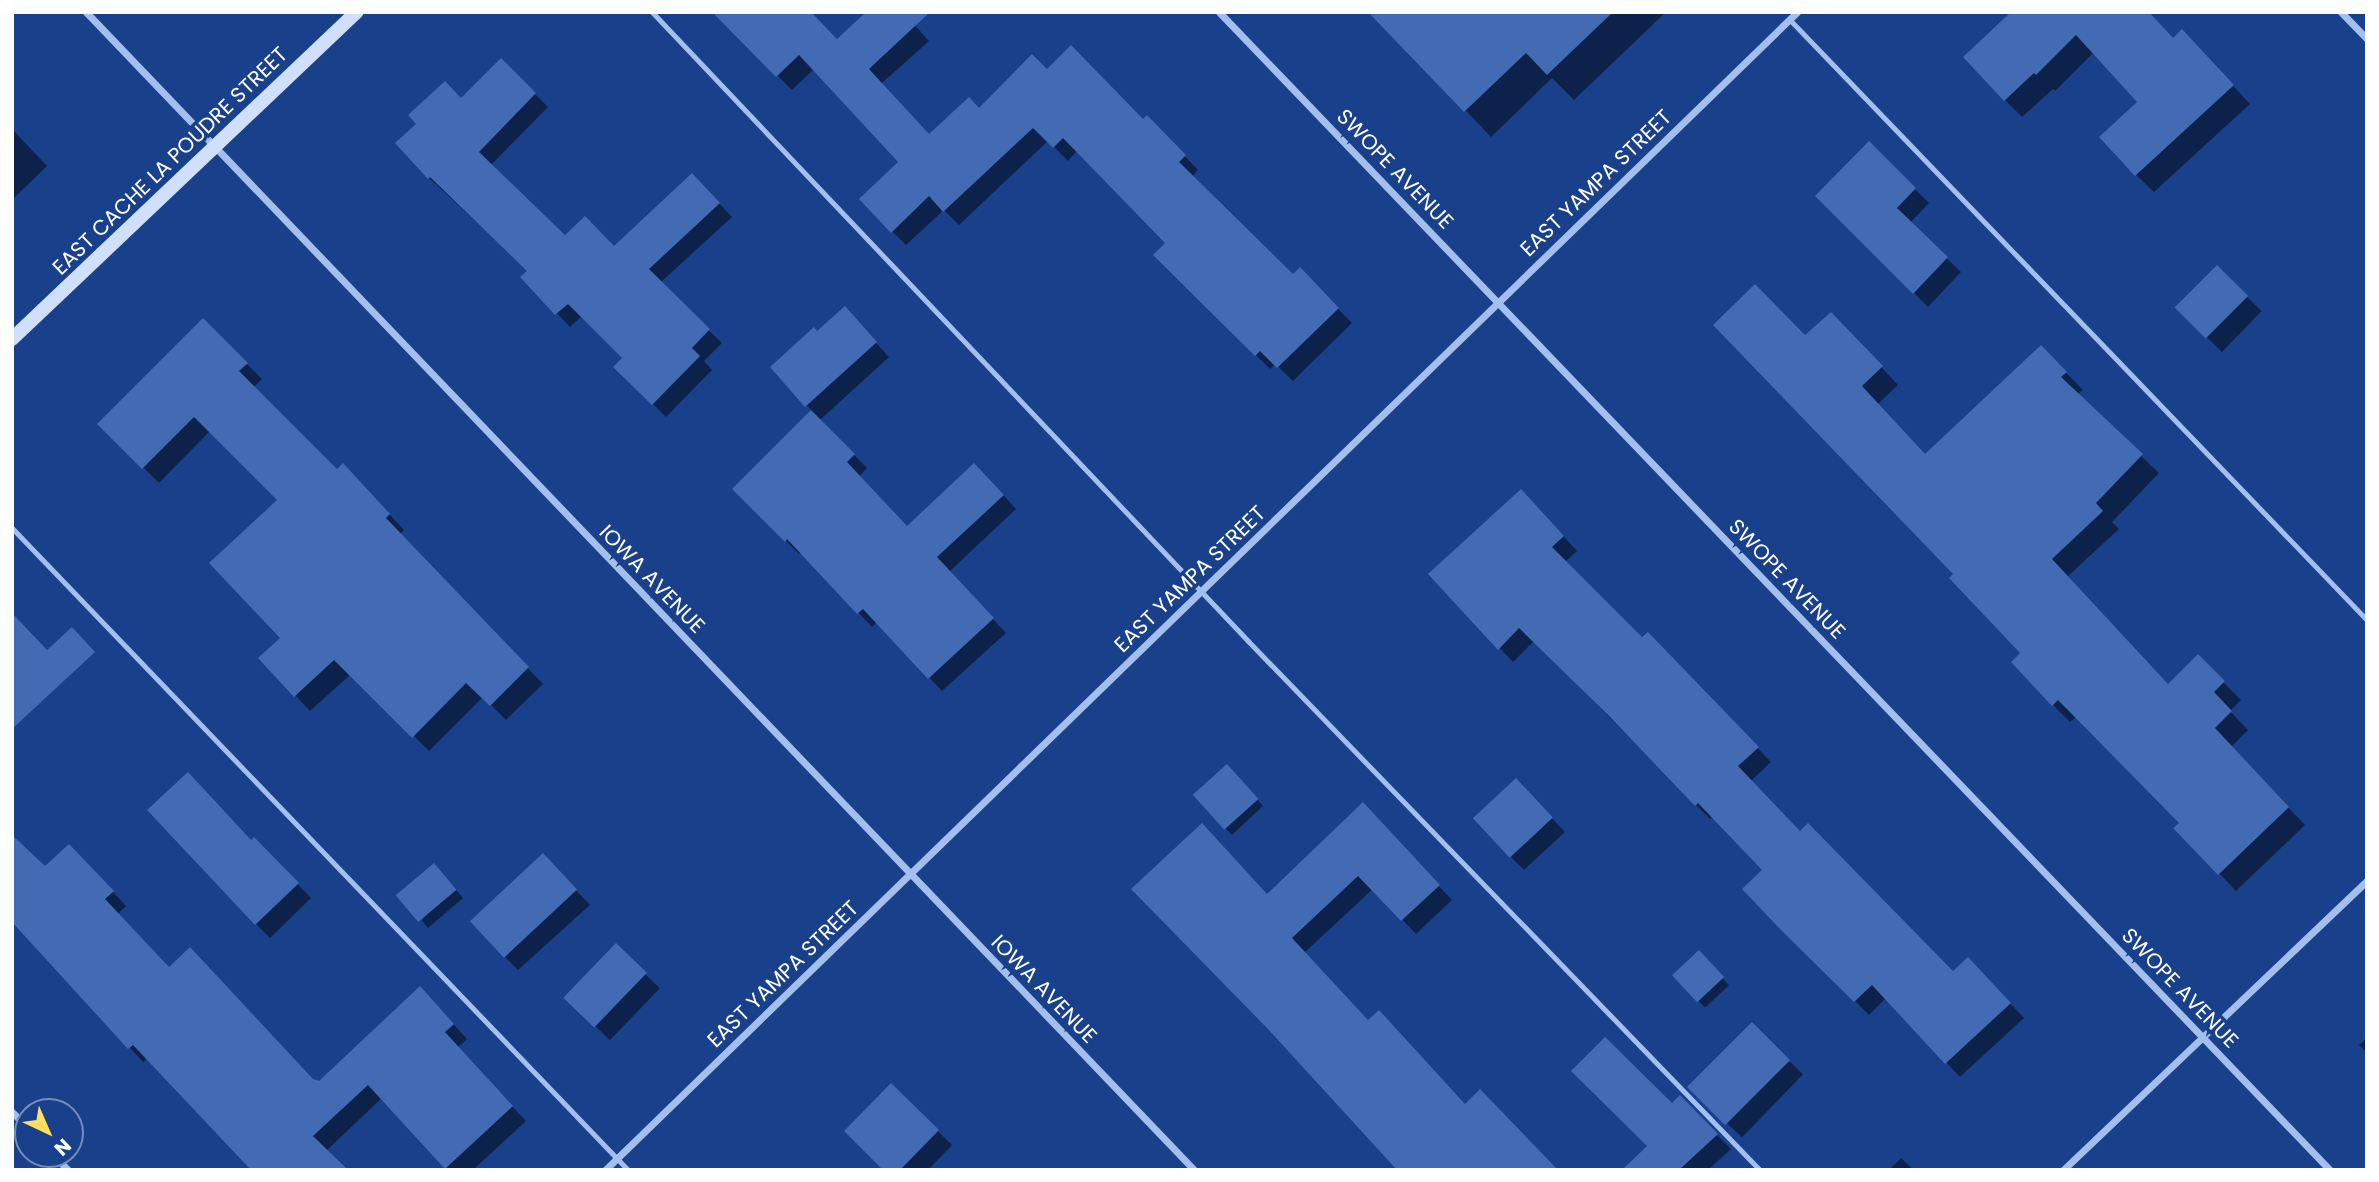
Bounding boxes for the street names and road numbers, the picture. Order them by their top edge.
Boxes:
street label: EAST CACHE LA POUDRE STREET [47,42,293,280]
street label: SWOPE AVENUE [1332,104,1458,234]
street label: EAST YAMPA STREET [1515,104,1677,262]
street label: EAST YAMPA STREET [1109,500,1271,658]
street label: SWOPE AVENUE [1724,514,1850,644]
street label: IOWA AVENUE [594,520,710,638]
street label: EAST YAMPA STREET [702,895,864,1053]
street label: SWOPE AVENUE [2117,923,2243,1053]
street label: IOWA AVENUE [986,930,1102,1048]

